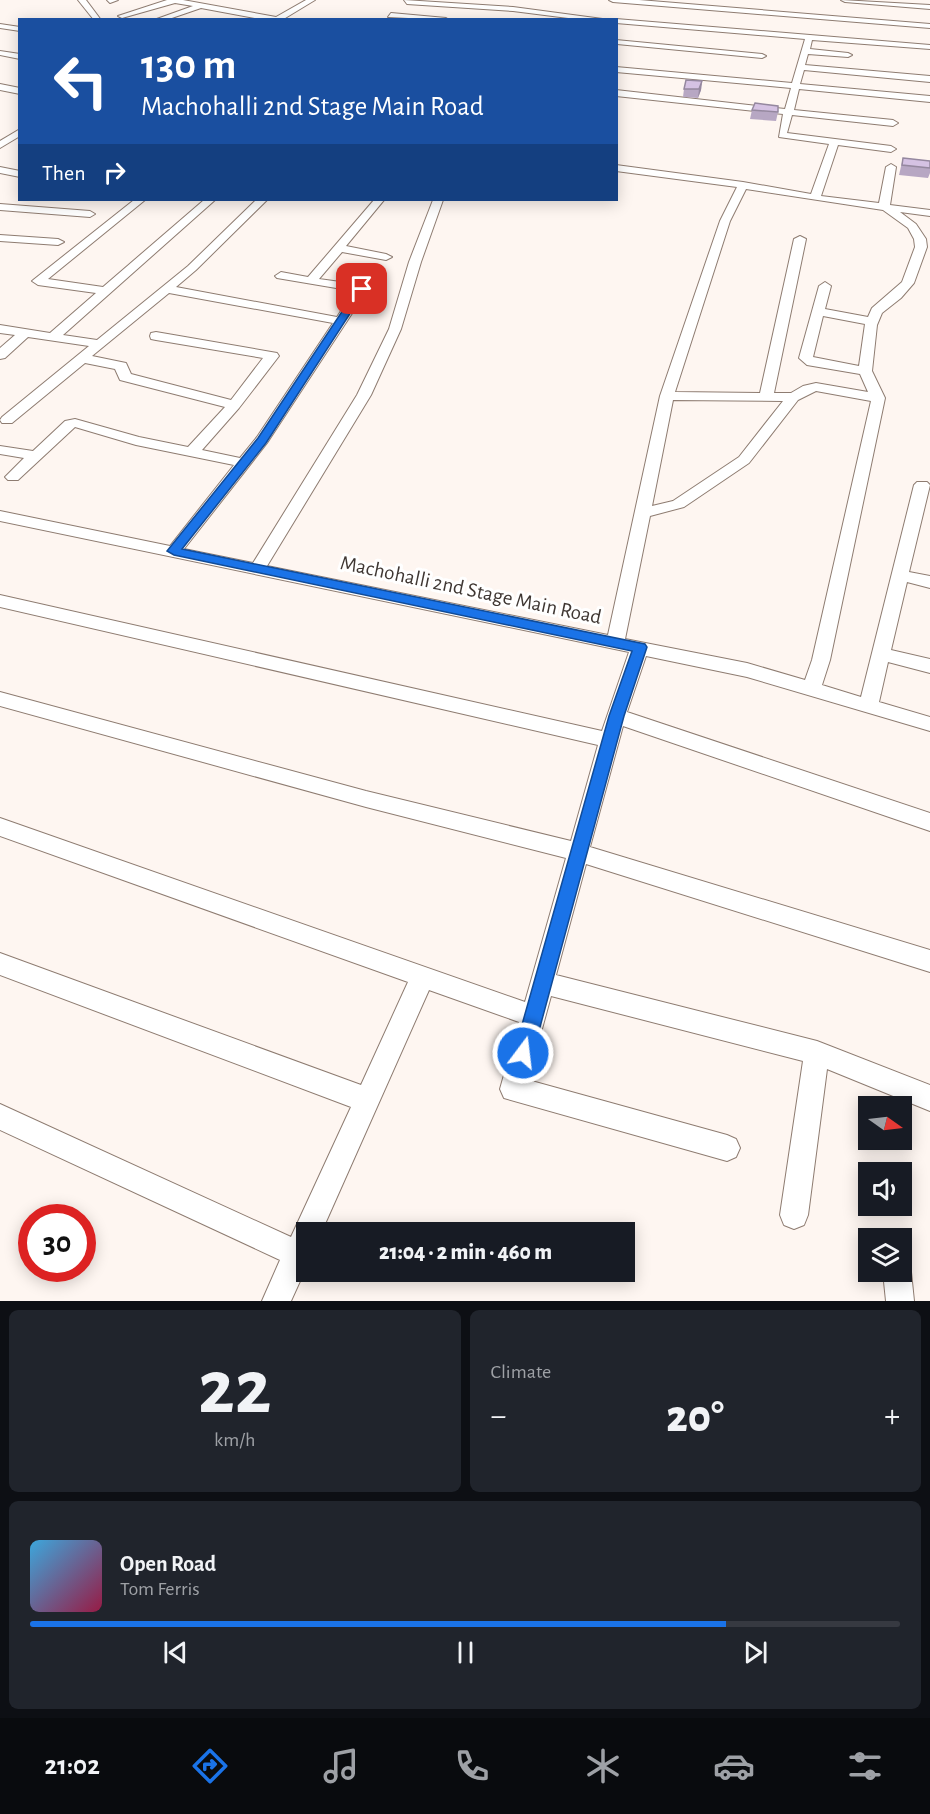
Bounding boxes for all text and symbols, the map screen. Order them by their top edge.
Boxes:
icon: left [42,42,120,120]
text: 130 m [141,44,236,86]
text: Machohalli 2nd Stage Main Road [141,93,484,120]
icon: right [98,156,131,189]
text: Then [42,162,86,184]
pin [336,263,387,314]
icon: arrive [345,272,378,305]
street label: Machohalli 2nd Stage Main Road [338,552,604,628]
position arrow [491,1021,555,1085]
north arrow [858,1096,912,1150]
map controls [858,1096,912,1282]
button: sound [858,1162,912,1216]
speed limit sign: 30 [18,1204,96,1282]
button: layers [858,1228,912,1282]
text: 21:04 · 2 min · 460 m [379,1241,552,1263]
text: 22 [198,1350,271,1428]
text: Climate [491,1362,551,1382]
text: 20° [666,1395,724,1440]
text: − [491,1400,506,1433]
text: + [884,1400,900,1433]
text: km/h [214,1430,255,1450]
text: Open Road [120,1553,216,1575]
text: Tom Ferris [120,1579,200,1599]
icon: previous [159,1636,192,1669]
icon: pause [449,1636,482,1669]
icon: next [739,1636,772,1669]
icon: directions [189,1745,231,1787]
icon: music [320,1745,362,1787]
icon: phone [451,1745,493,1787]
icon: climate [582,1745,624,1787]
icon: car [713,1745,755,1787]
icon: filters [844,1745,886,1787]
text: 21:02 [44,1752,100,1779]

